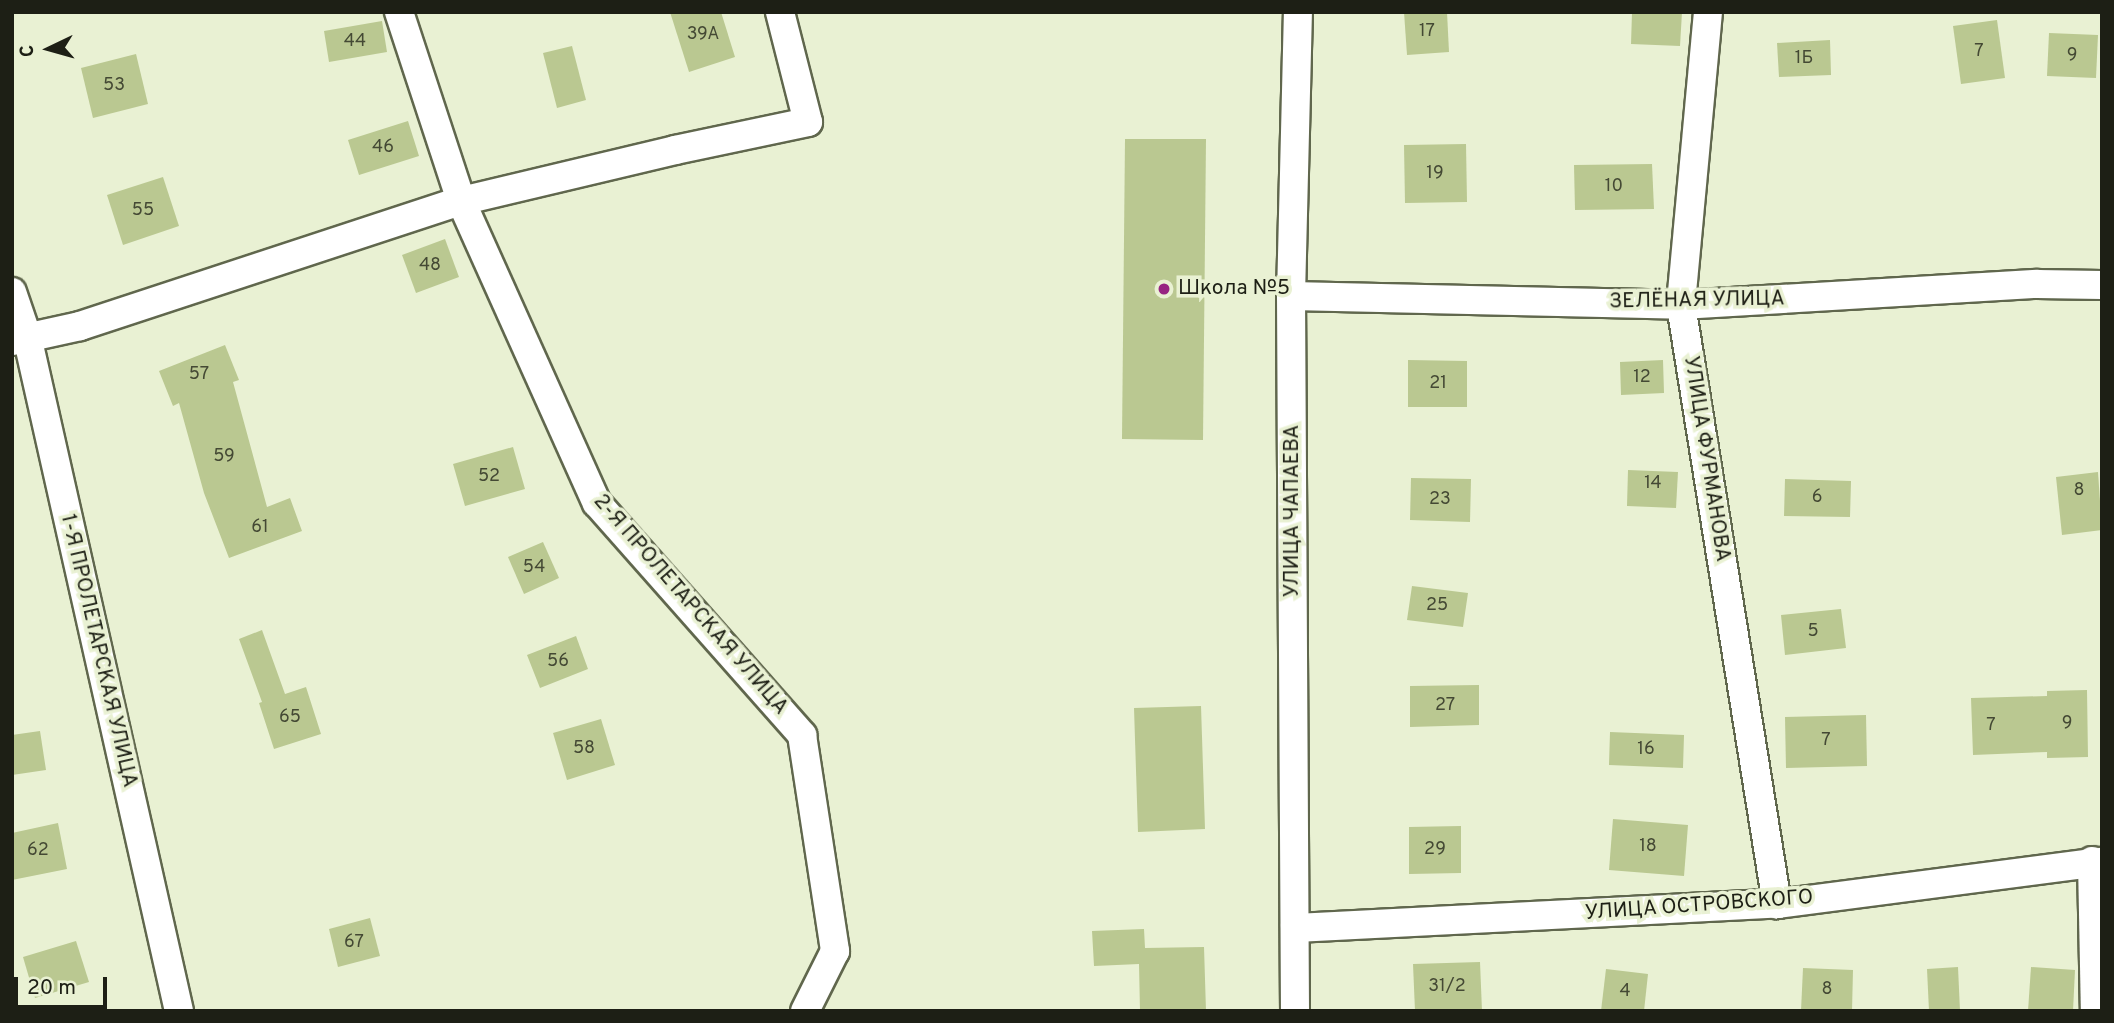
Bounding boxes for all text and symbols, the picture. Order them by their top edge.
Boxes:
north arrow [14,14,84,84]
house number: 17 [1419,21,1435,43]
house number: 39А [687,24,719,46]
house number: 44 [344,31,366,53]
house number: 7 [1974,41,1984,63]
text: С [16,44,41,58]
house number: 9 [2067,45,2077,67]
house number: 1Б [1795,48,1813,70]
house number: 53 [103,75,125,97]
house number: 46 [372,137,394,159]
house number: 19 [1426,163,1444,185]
house number: 10 [1605,176,1623,198]
house number: 55 [132,200,154,222]
house number: 48 [419,255,441,277]
place label: Школа №5 [1178,276,1290,302]
marker: Школа №5 [1156,281,1172,297]
street label: ЗЕЛЁНАЯ УЛИЦА [1609,287,1785,315]
street label: УЛИЦА ФУРМАНОВА [1677,354,1735,564]
house number: 57 [189,364,209,386]
house number: 12 [1633,367,1651,389]
house number: 21 [1429,373,1447,395]
street label: УЛИЦА ЧАПАЕВА [1280,424,1306,598]
house number: 59 [213,446,235,468]
house number: 52 [478,466,500,488]
house number: 14 [1644,473,1662,495]
house number: 8 [2074,480,2084,502]
house number: 6 [1812,487,1822,509]
house number: 23 [1429,489,1451,511]
street label: 2-Я ПРОЛЕТАРСКАЯ УЛИЦА [587,490,793,720]
street label: 1-Я ПРОЛЕТАРСКАЯ УЛИЦА [54,512,142,790]
house number: 61 [251,517,269,539]
house number: 54 [523,557,545,579]
house number: 25 [1426,595,1448,617]
house number: 5 [1807,621,1819,643]
house number: 56 [547,651,569,673]
house number: 27 [1435,695,1455,717]
house number: 65 [279,707,301,729]
house number: 9 [2062,713,2072,735]
house number: 7 [1986,715,1996,737]
house number: 7 [1821,730,1831,752]
house number: 58 [573,738,595,760]
house number: 16 [1637,739,1655,761]
house number: 18 [1639,836,1657,858]
house number: 29 [1424,839,1446,861]
house number: 62 [27,840,49,862]
street label: УЛИЦА ОСТРОВСКОГО [1584,885,1814,927]
house number: 67 [344,932,364,954]
scale bar [18,964,110,1008]
text: 20 m [27,975,76,1002]
house number: 31/2 [1428,976,1466,998]
house number: 8 [1822,979,1832,1001]
house number: 4 [1619,981,1631,1003]

